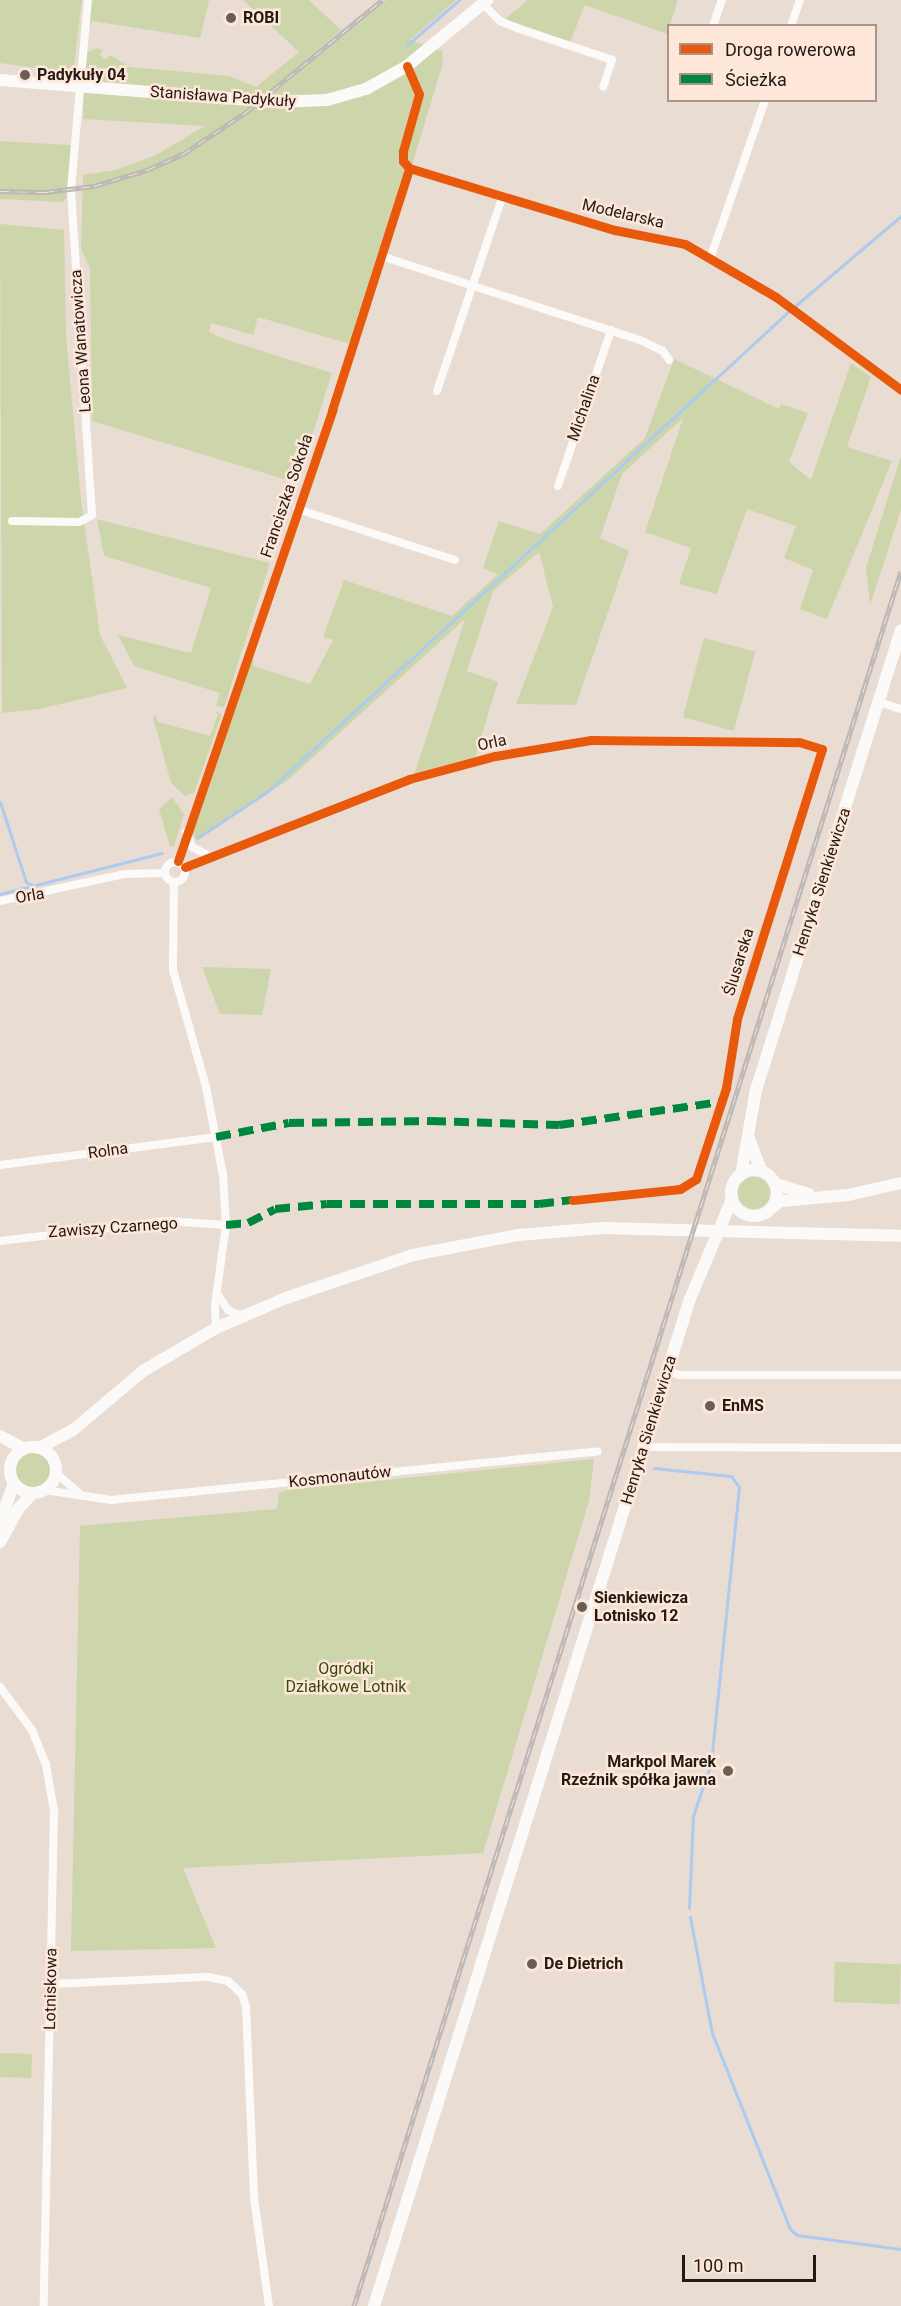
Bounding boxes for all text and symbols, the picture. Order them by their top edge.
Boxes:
place label: ROBI [243,8,279,28]
marker: ROBI [224,11,238,25]
legend [667,24,877,102]
text: Droga rowerowa [725,39,856,60]
place label: Padykuły 04 [37,65,126,85]
marker: Padykuły 04 [18,68,32,82]
text: Ścieżka [725,69,787,90]
street label: Stanisława Padykuły [149,82,297,112]
street label: Modelarska [580,195,666,233]
street label: Leona Wanatowicza [66,269,96,413]
street label: Michalina [564,372,604,444]
street label: Franciszka Sokoła [257,432,317,560]
street label: Orla [476,731,508,755]
street label: Henryka Sienkiewicza [789,805,855,959]
street label: Orla [14,884,46,908]
street label: Ślusarska [720,926,758,998]
street label: Rolna [87,1139,129,1163]
street label: Zawiszy Czarnego [48,1214,178,1242]
street label: Henryka Sienkiewicza [617,1353,681,1507]
place label: EnMS [722,1396,764,1416]
marker: EnMS [703,1399,717,1413]
street label: Kosmonautów [288,1462,392,1492]
place label: Sienkiewicza Lotnisko 12 [594,1588,688,1626]
marker: Sienkiewicza Lotnisko 12 [575,1600,589,1614]
park label: Ogródki Działkowe Lotnik [286,1659,406,1697]
place label: Markpol Marek Rzeźnik spółka jawna [561,1752,716,1790]
marker: Markpol Marek Rzeźnik spółka jawna [721,1764,735,1778]
street label: Lotniskowa [41,1948,61,2030]
place label: De Dietrich [544,1954,623,1974]
marker: De Dietrich [525,1957,539,1971]
scale bar [685,2243,818,2281]
text: 100 m [693,2255,744,2276]

